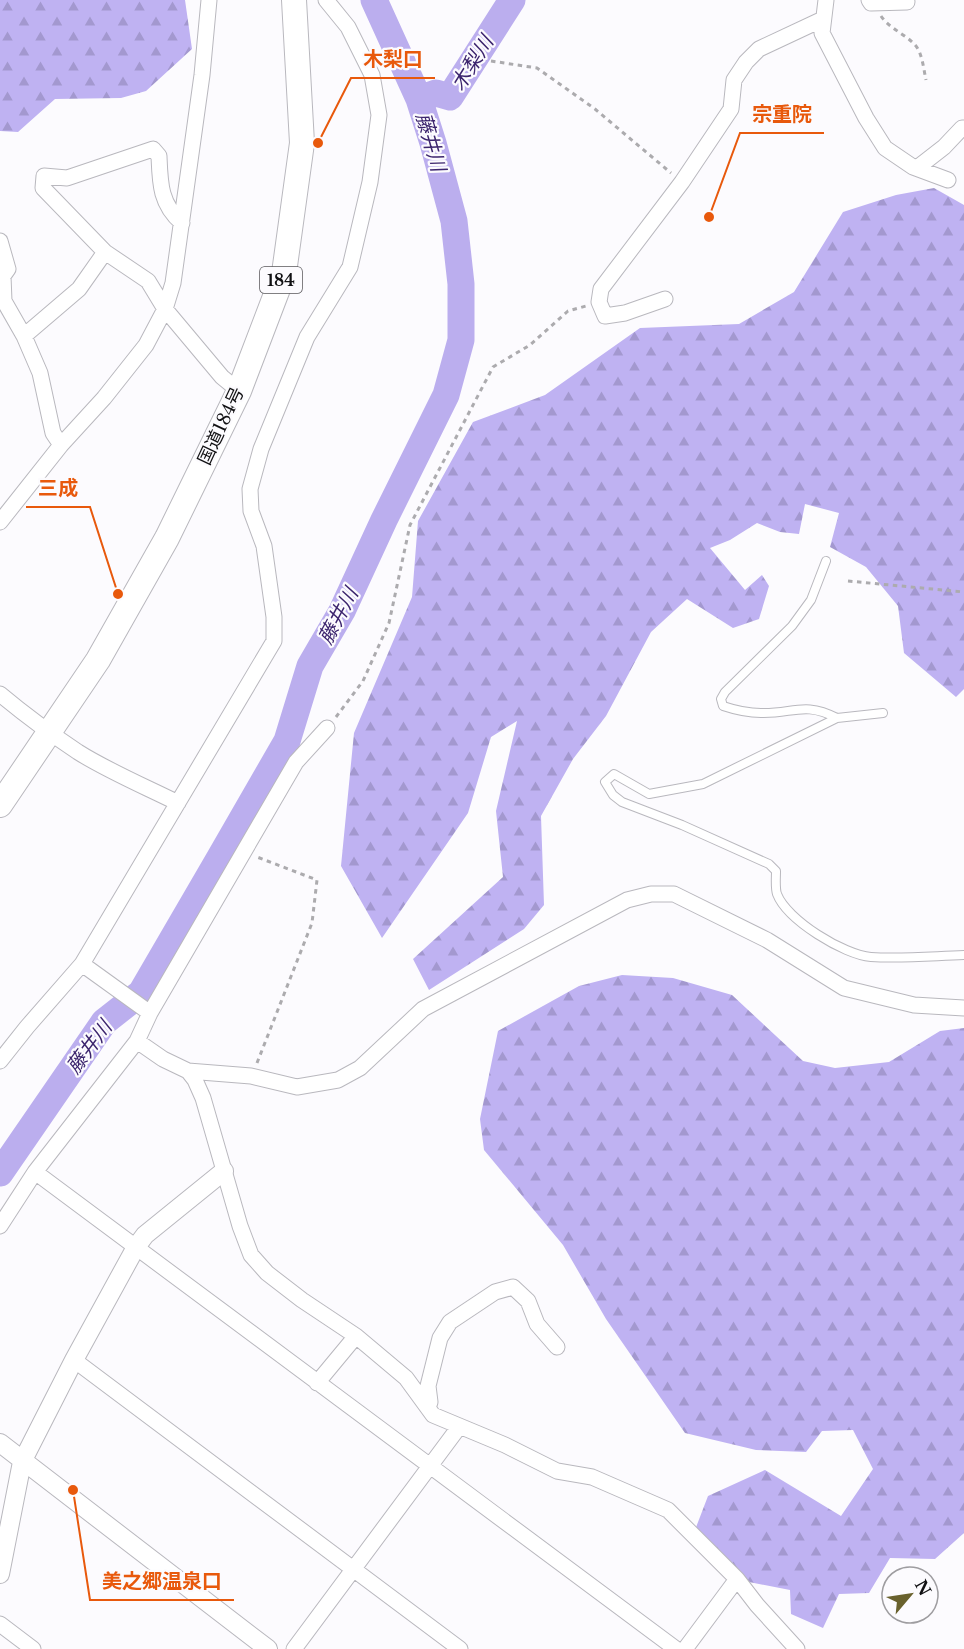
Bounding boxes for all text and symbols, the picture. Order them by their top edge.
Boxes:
water label: 木梨川 [446,30,499,95]
callout: 木梨口 [351,40,435,78]
text: 木梨口 [363,47,423,71]
callout: 宗重院 [740,95,824,133]
text: 宗重院 [752,102,812,126]
water label: 藤井川 [411,110,451,176]
road number: 184 [260,267,302,293]
street label: 国道184号 [193,384,249,468]
callout: 三成 [26,469,90,507]
text: 三成 [38,476,78,500]
water label: 藤井川 [313,582,364,648]
water label: 藤井川 [61,1014,118,1078]
callout: 美之郷温泉口 [90,1562,234,1600]
north arrow [880,1565,940,1625]
text: 美之郷温泉口 [102,1569,222,1593]
text: N [911,1576,936,1599]

